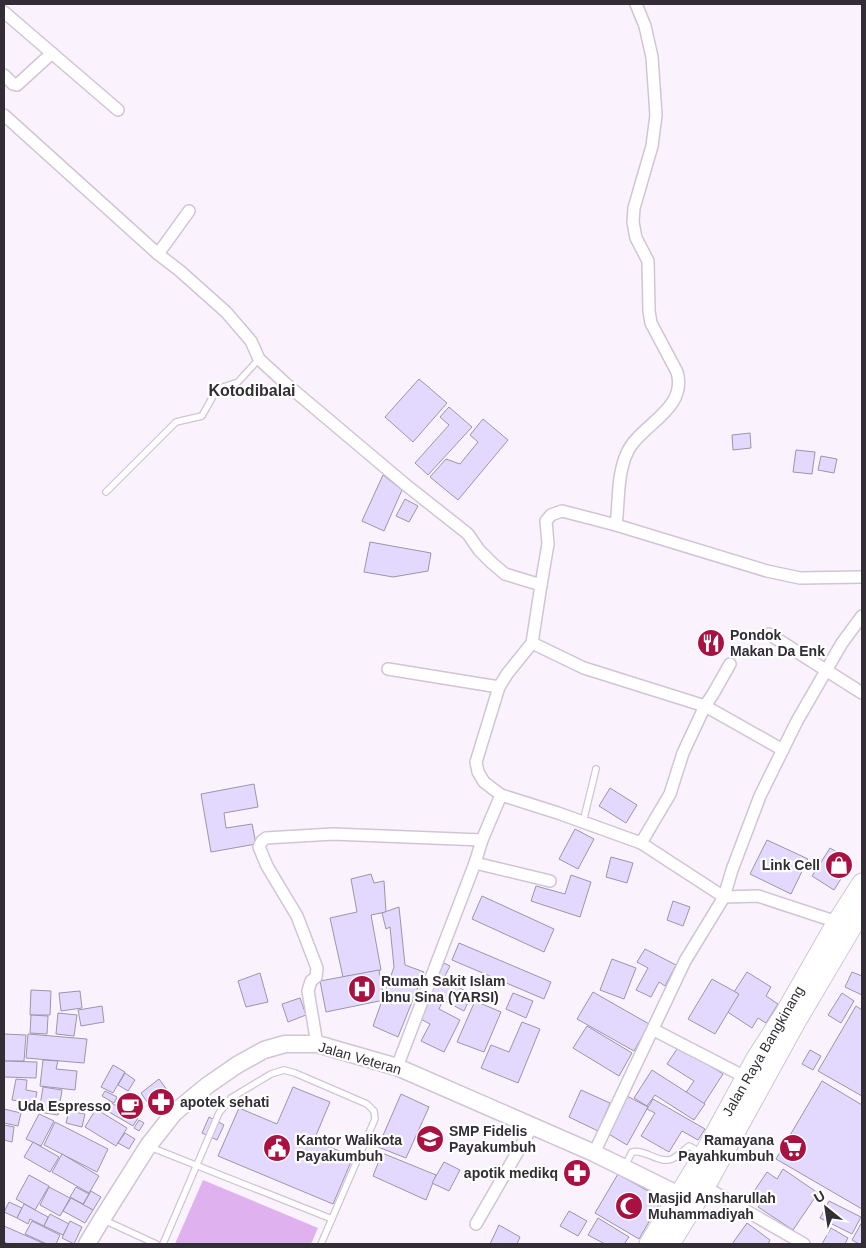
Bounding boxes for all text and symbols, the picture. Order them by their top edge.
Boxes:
district label: Kotodibalai [208,382,296,399]
place label: Pondok Makan Da Enk [730,627,825,659]
restaurant icon: Pondok Makan Da Enk [696,628,726,658]
shop icon: Link Cell [824,850,854,880]
place label: Link Cell [762,857,820,873]
place label: Rumah Sakit Islam Ibnu Sina (YARSI) [381,973,506,1005]
hospital icon: Rumah Sakit Islam Ibnu Sina (YARSI) [347,974,377,1004]
street label: Jalan Raya Bangkinang [719,983,807,1119]
street label: Jalan Veteran [317,1039,403,1077]
pharmacy icon: apotek sehati [146,1087,176,1117]
cafe icon: Uda Espresso [115,1091,145,1121]
place label: apotek sehati [180,1094,269,1110]
place label: Uda Espresso [18,1098,111,1114]
place label: SMP Fidelis Payakumbuh [449,1123,536,1155]
school or university icon: SMP Fidelis Payakumbuh [415,1124,445,1154]
place label: Kantor Walikota Payakumbuh [296,1132,402,1164]
place label: Ramayana Payahkumbuh [678,1132,774,1164]
public building icon: Kantor Walikota Payakumbuh [262,1133,292,1163]
supermarket icon: Ramayana Payahkumbuh [778,1133,808,1163]
pharmacy icon: apotik medikq [562,1158,592,1188]
place label: apotik medikq [464,1165,558,1181]
north arrow [801,1183,851,1233]
text: U [811,1187,828,1206]
place label: Masjid Ansharullah Muhammadiyah [648,1190,776,1222]
mosque icon: Masjid Ansharullah Muhammadiyah [614,1191,644,1221]

